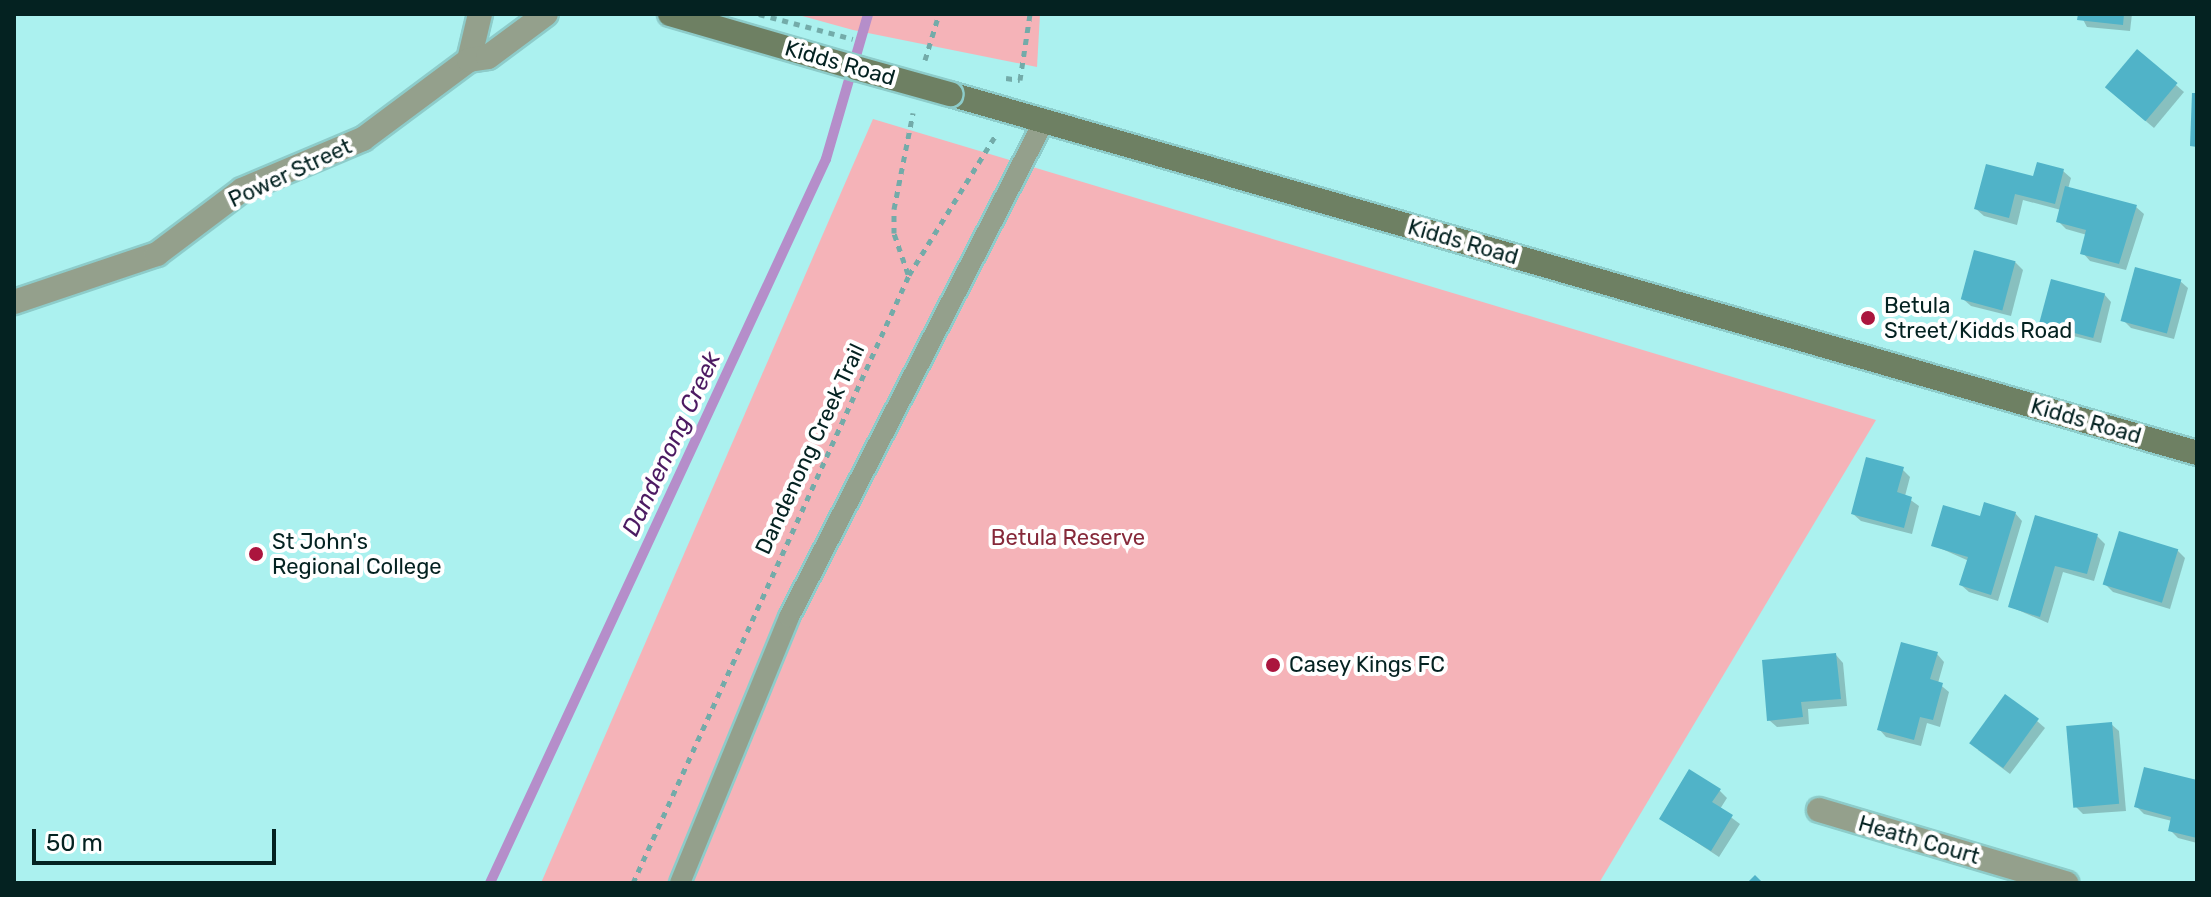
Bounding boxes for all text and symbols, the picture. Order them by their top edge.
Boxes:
street label: Kidds Road [782,35,898,91]
street label: Power Street [224,133,356,213]
street label: Kidds Road [1405,214,1521,270]
place label: Betula Street/Kidds Road [1884,292,2072,344]
marker: Betula Street/Kidds Road [1859,309,1877,327]
street label: Dandenong Creek Trail [749,339,871,559]
water label: Dandenong Creek [617,347,727,541]
street label: Kidds Road [2028,393,2144,449]
park label: Betula Reserve [991,525,1145,551]
place label: St John's Regional College [272,528,442,580]
marker: St John's Regional College [247,545,265,563]
place label: Casey Kings FC [1289,652,1445,678]
marker: Casey Kings FC [1264,656,1282,674]
street label: Heath Court [1855,810,1983,870]
scale bar [36,813,280,863]
text: 50 m [46,829,103,857]

